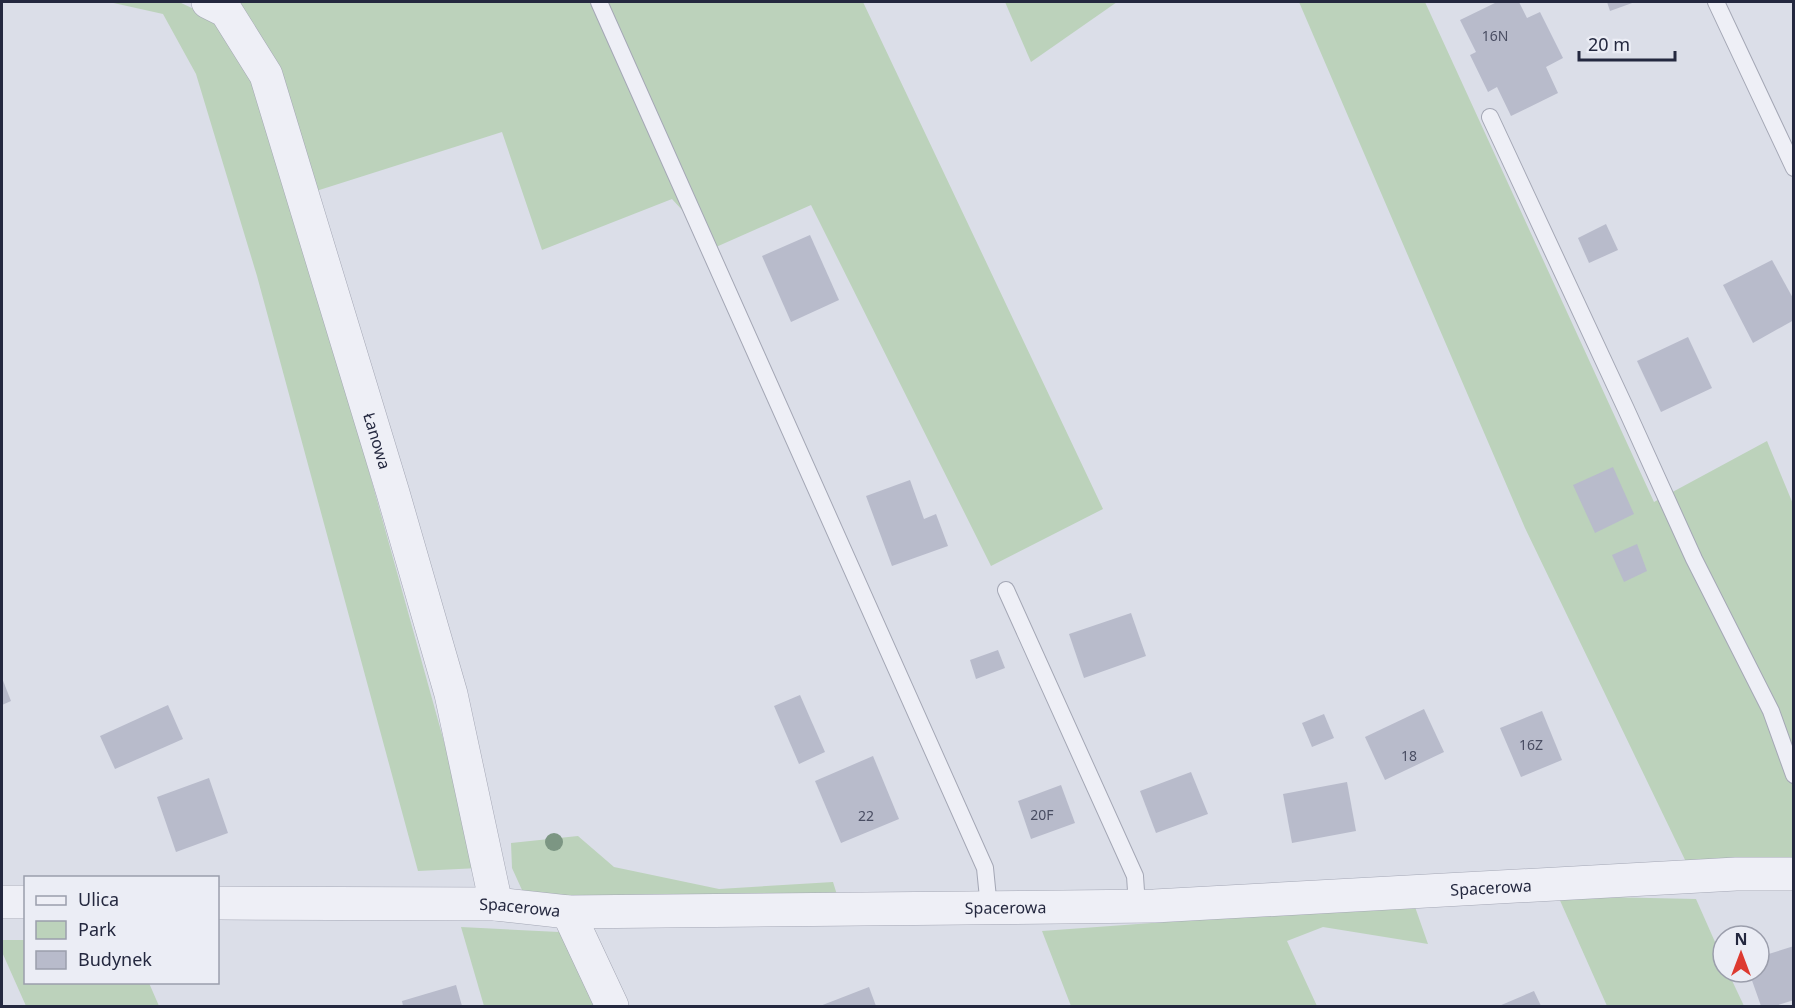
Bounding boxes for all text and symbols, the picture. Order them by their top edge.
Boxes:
scale bar [1579,24,1675,62]
house number: 16N [1482,26,1508,45]
text: 20 m [1588,32,1630,56]
street label: Łanowa [358,410,396,472]
house number: 16Z [1519,735,1543,754]
house number: 18 [1401,746,1417,765]
house number: 20F [1030,805,1054,824]
house number: 22 [858,806,874,825]
street label: Spacerowa [1450,874,1532,901]
legend [24,876,219,984]
text: Ulica [78,887,119,911]
street label: Spacerowa [479,893,562,922]
street label: Spacerowa [965,896,1046,919]
text: Park [78,917,116,941]
north arrow [1711,924,1771,984]
text: N [1734,928,1748,950]
text: Budynek [78,947,152,971]

